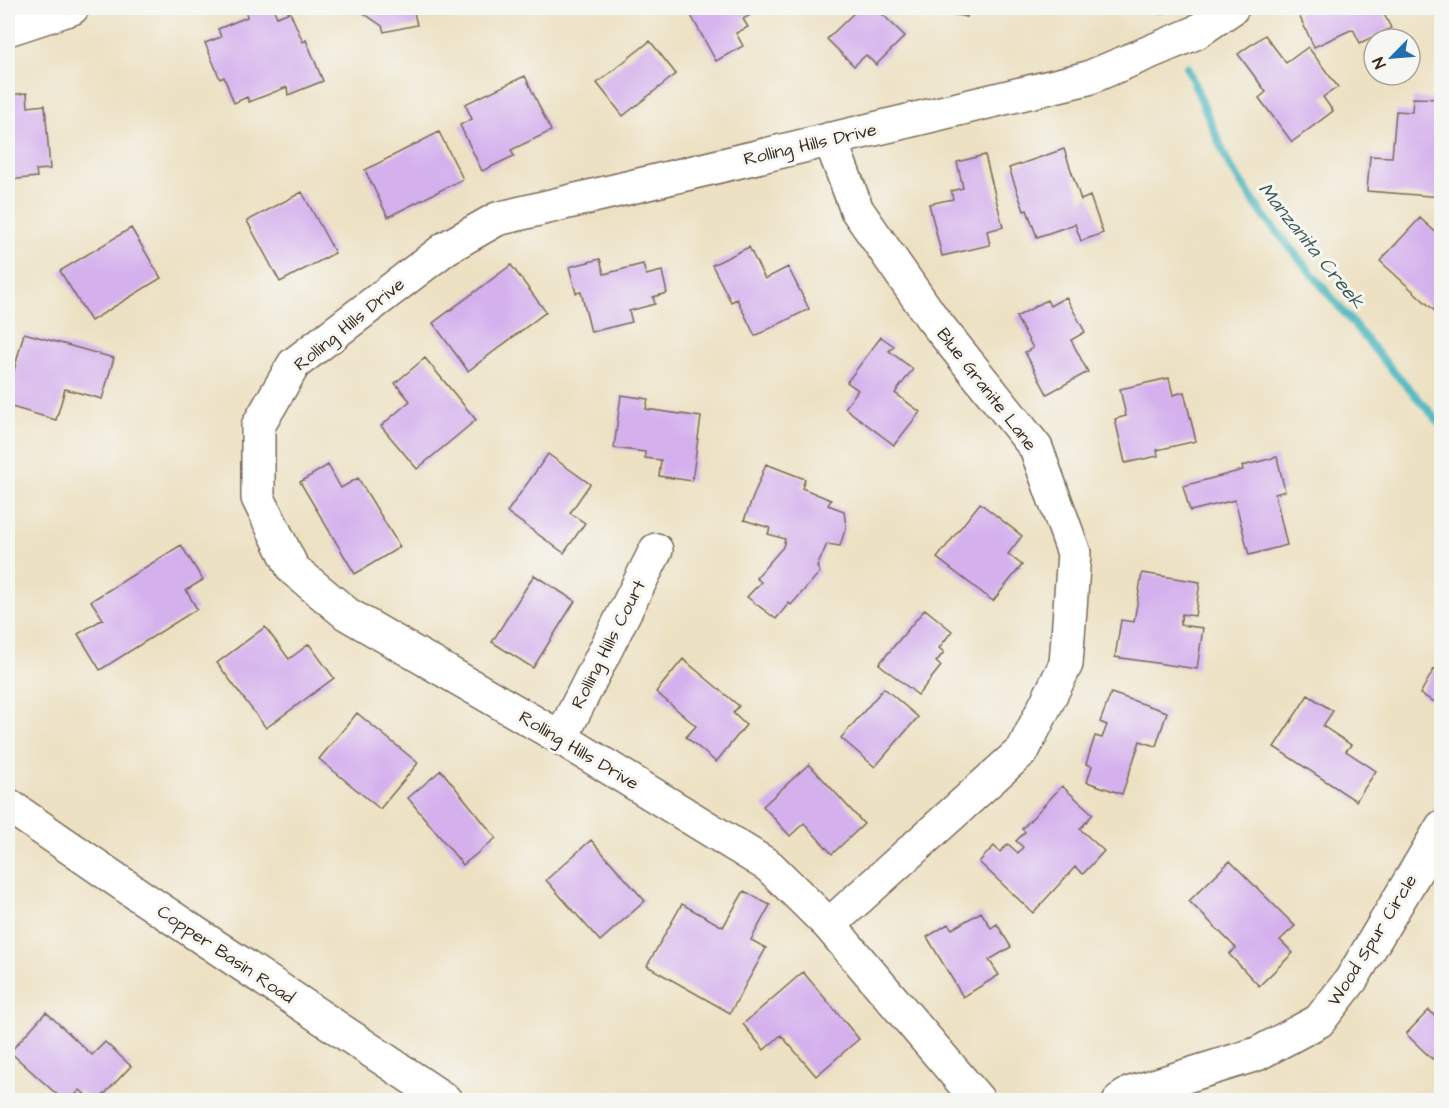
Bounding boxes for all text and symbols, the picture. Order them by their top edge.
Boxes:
north arrow [1362,27,1422,87]
text: N [1367,54,1391,72]
street label: Rolling Hills Drive [741,117,880,173]
water label: Manzanita Creek [1252,177,1371,315]
street label: Rolling Hills Drive [289,272,411,378]
street label: Blue Granite Lane [931,323,1043,456]
street label: Rolling Hills Court [565,575,653,713]
street label: Rolling Hills Drive [514,705,644,797]
street label: Wood Spur Circle [1322,869,1423,1011]
street label: Copper Basin Road [152,899,299,1010]

